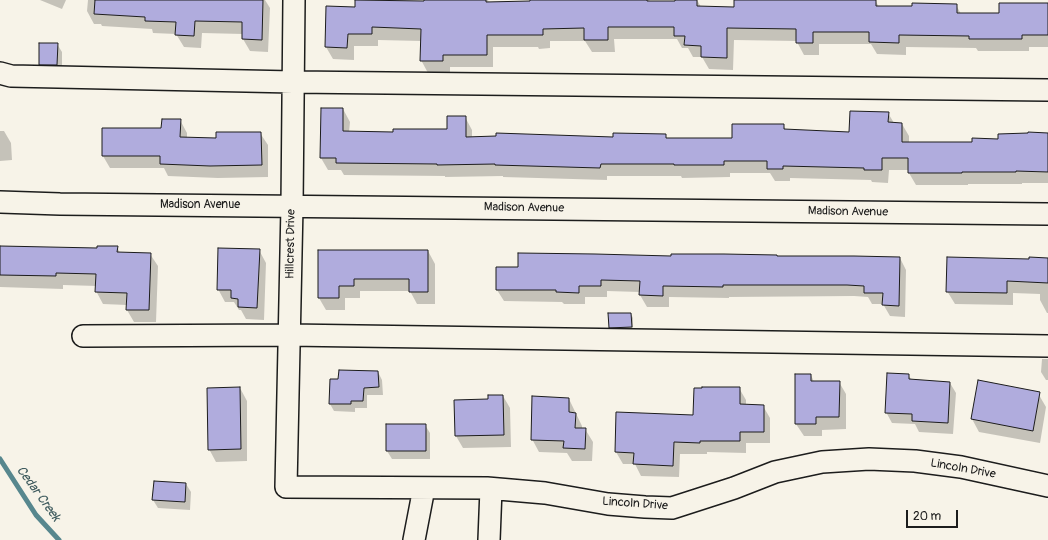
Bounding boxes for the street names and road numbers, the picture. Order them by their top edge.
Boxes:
street label: Madison Avenue [160,198,240,212]
street label: Madison Avenue [484,200,564,216]
street label: Madison Avenue [808,204,888,220]
street label: Hillcrest Drive [283,209,299,279]
street label: Lincoln Drive [929,456,997,482]
street label: Lincoln Drive [602,495,668,513]

